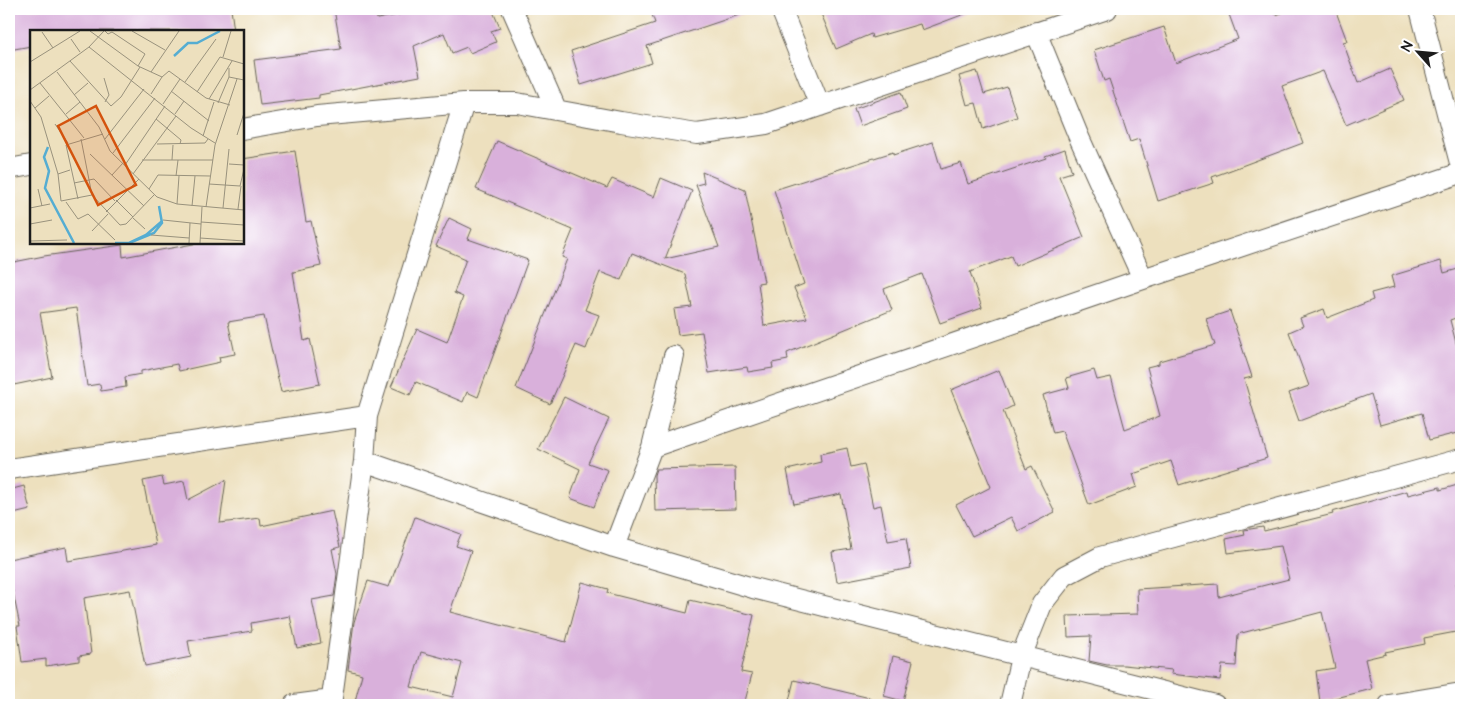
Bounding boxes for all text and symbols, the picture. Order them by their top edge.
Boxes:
north arrow [1392,28,1442,78]
inset map [30,30,244,244]
text: N [1396,38,1418,55]

